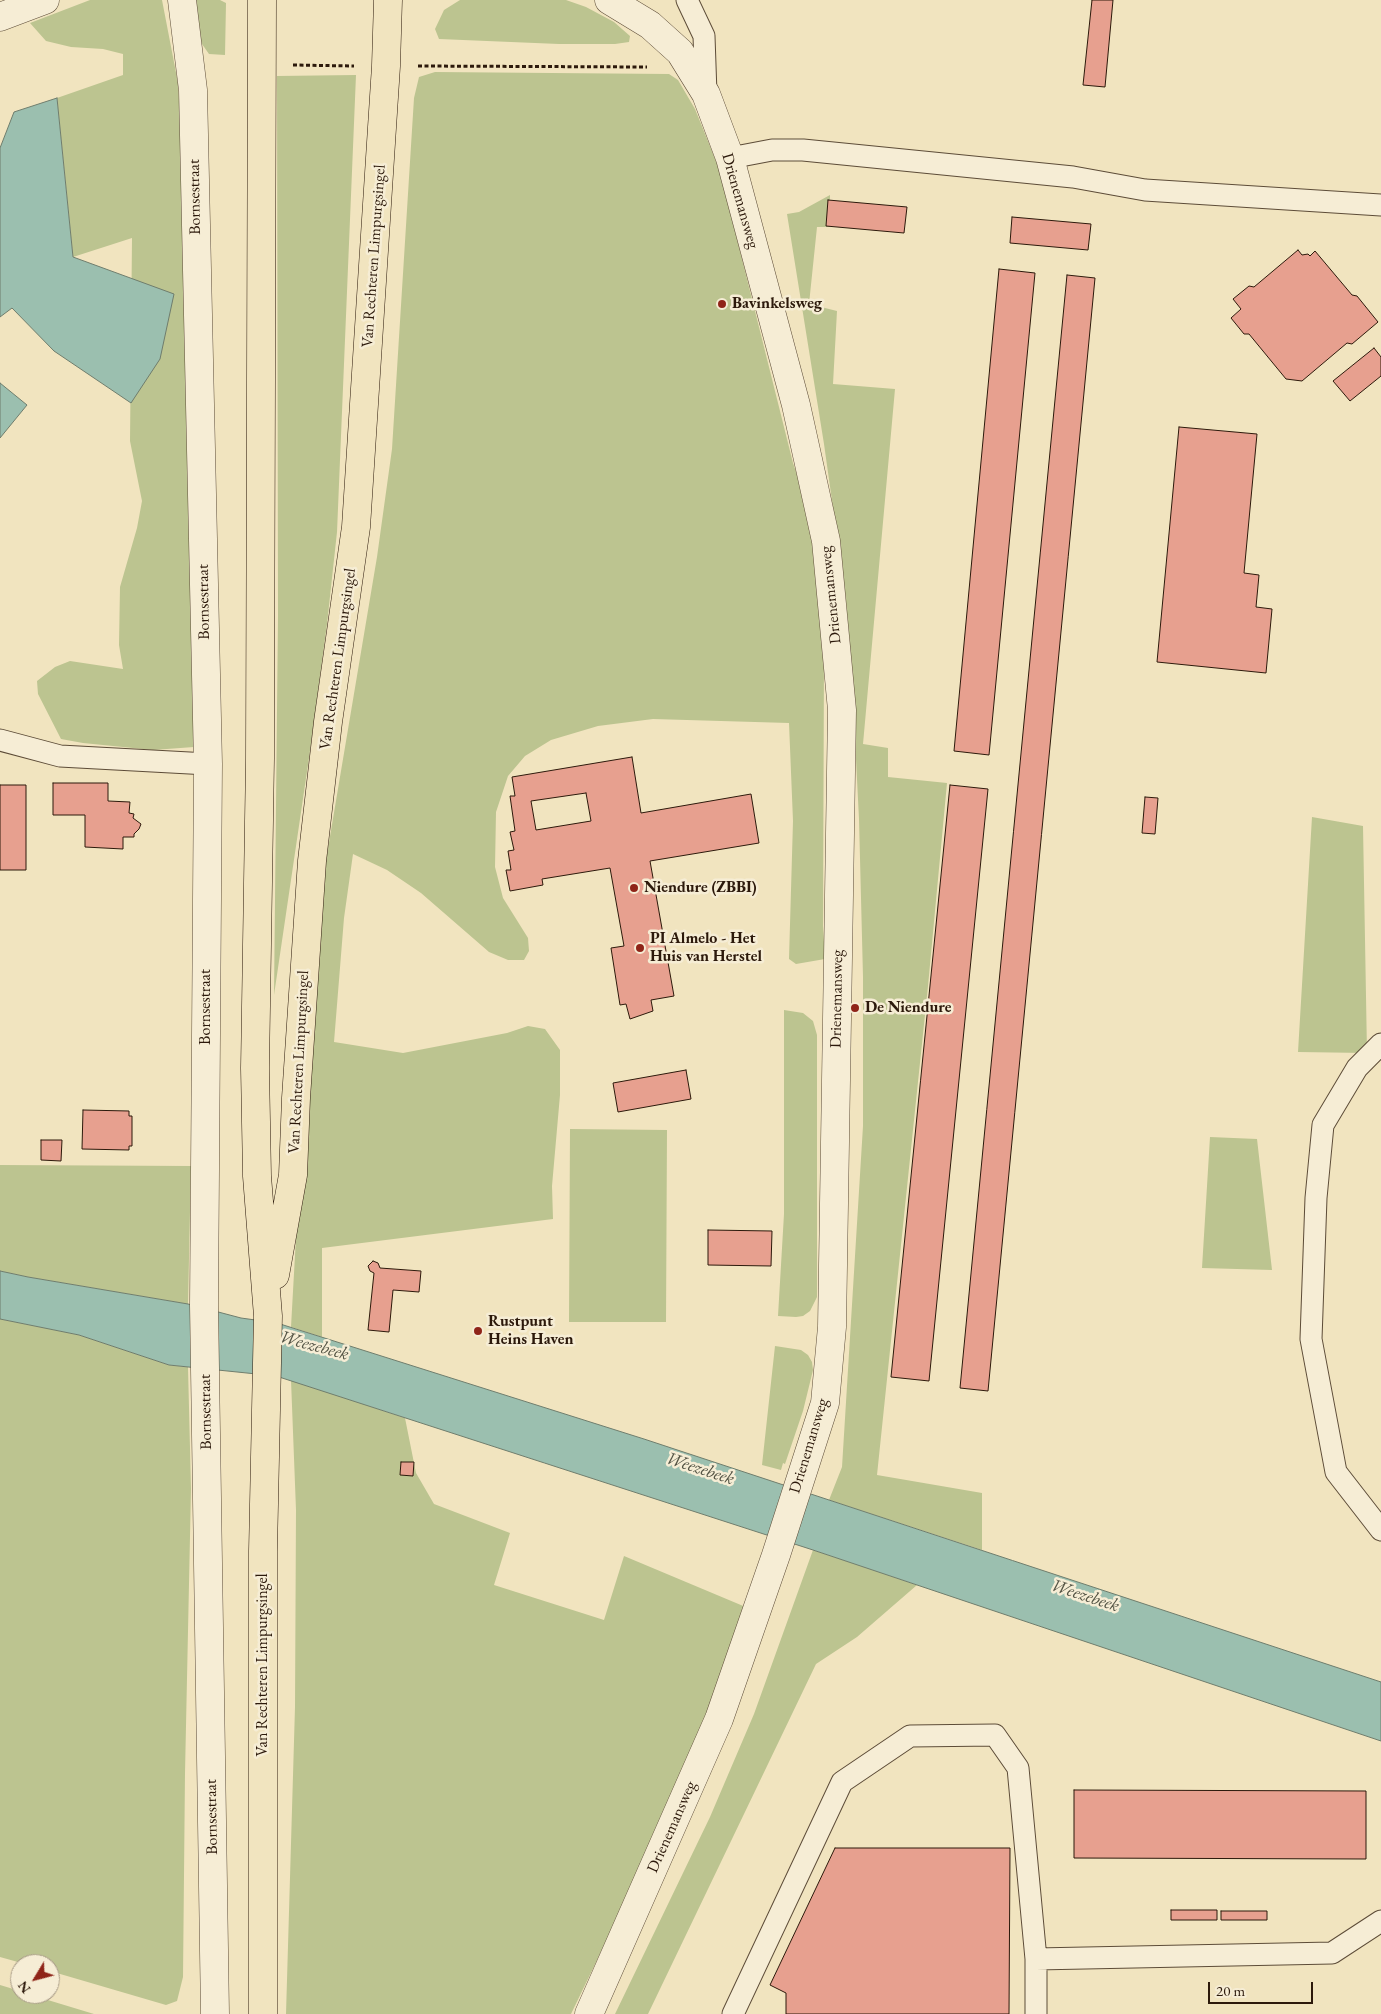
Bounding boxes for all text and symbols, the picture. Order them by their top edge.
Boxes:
street label: Drienemansweg [717,151,763,251]
street label: Bornsestraat [185,159,205,235]
street label: Van Rechteren Limpurgsingel [358,164,390,348]
place label: Bavinkelsweg [732,294,822,314]
marker: Bavinkelsweg [716,298,728,310]
street label: Drienemansweg [816,545,846,645]
street label: Bornsestraat [194,564,214,640]
street label: Van Rechteren Limpurgsingel [316,567,360,751]
place label: Niendure (ZBBI) [644,878,757,898]
marker: Niendure (ZBBI) [628,882,640,894]
place label: PI Almelo - Het Huis van Herstel [650,929,762,967]
marker: PI Almelo - Het Huis van Herstel [634,942,646,954]
street label: Drienemansweg [827,950,847,1048]
street label: Bornsestraat [196,969,216,1045]
street label: Van Rechteren Limpurgsingel [285,970,313,1154]
place label: De Niendure [865,998,951,1018]
marker: De Niendure [849,1002,861,1014]
place label: Rustpunt Heins Haven [488,1312,573,1350]
marker: Rustpunt Heins Haven [472,1325,484,1337]
water label: Weezebeek [277,1326,351,1366]
street label: Bornsestraat [196,1374,216,1450]
street label: Drienemansweg [785,1396,833,1496]
water label: Weezebeek [663,1448,737,1490]
street label: Van Rechteren Limpurgsingel [253,1573,273,1757]
water label: Weezebeek [1048,1575,1122,1617]
street label: Drienemansweg [643,1778,701,1876]
street label: Bornsestraat [202,1779,222,1855]
north arrow [10,1954,60,2004]
scale bar [1211,1972,1316,2004]
text: N [13,1977,34,1997]
text: 20 m [1216,1981,1245,2000]

